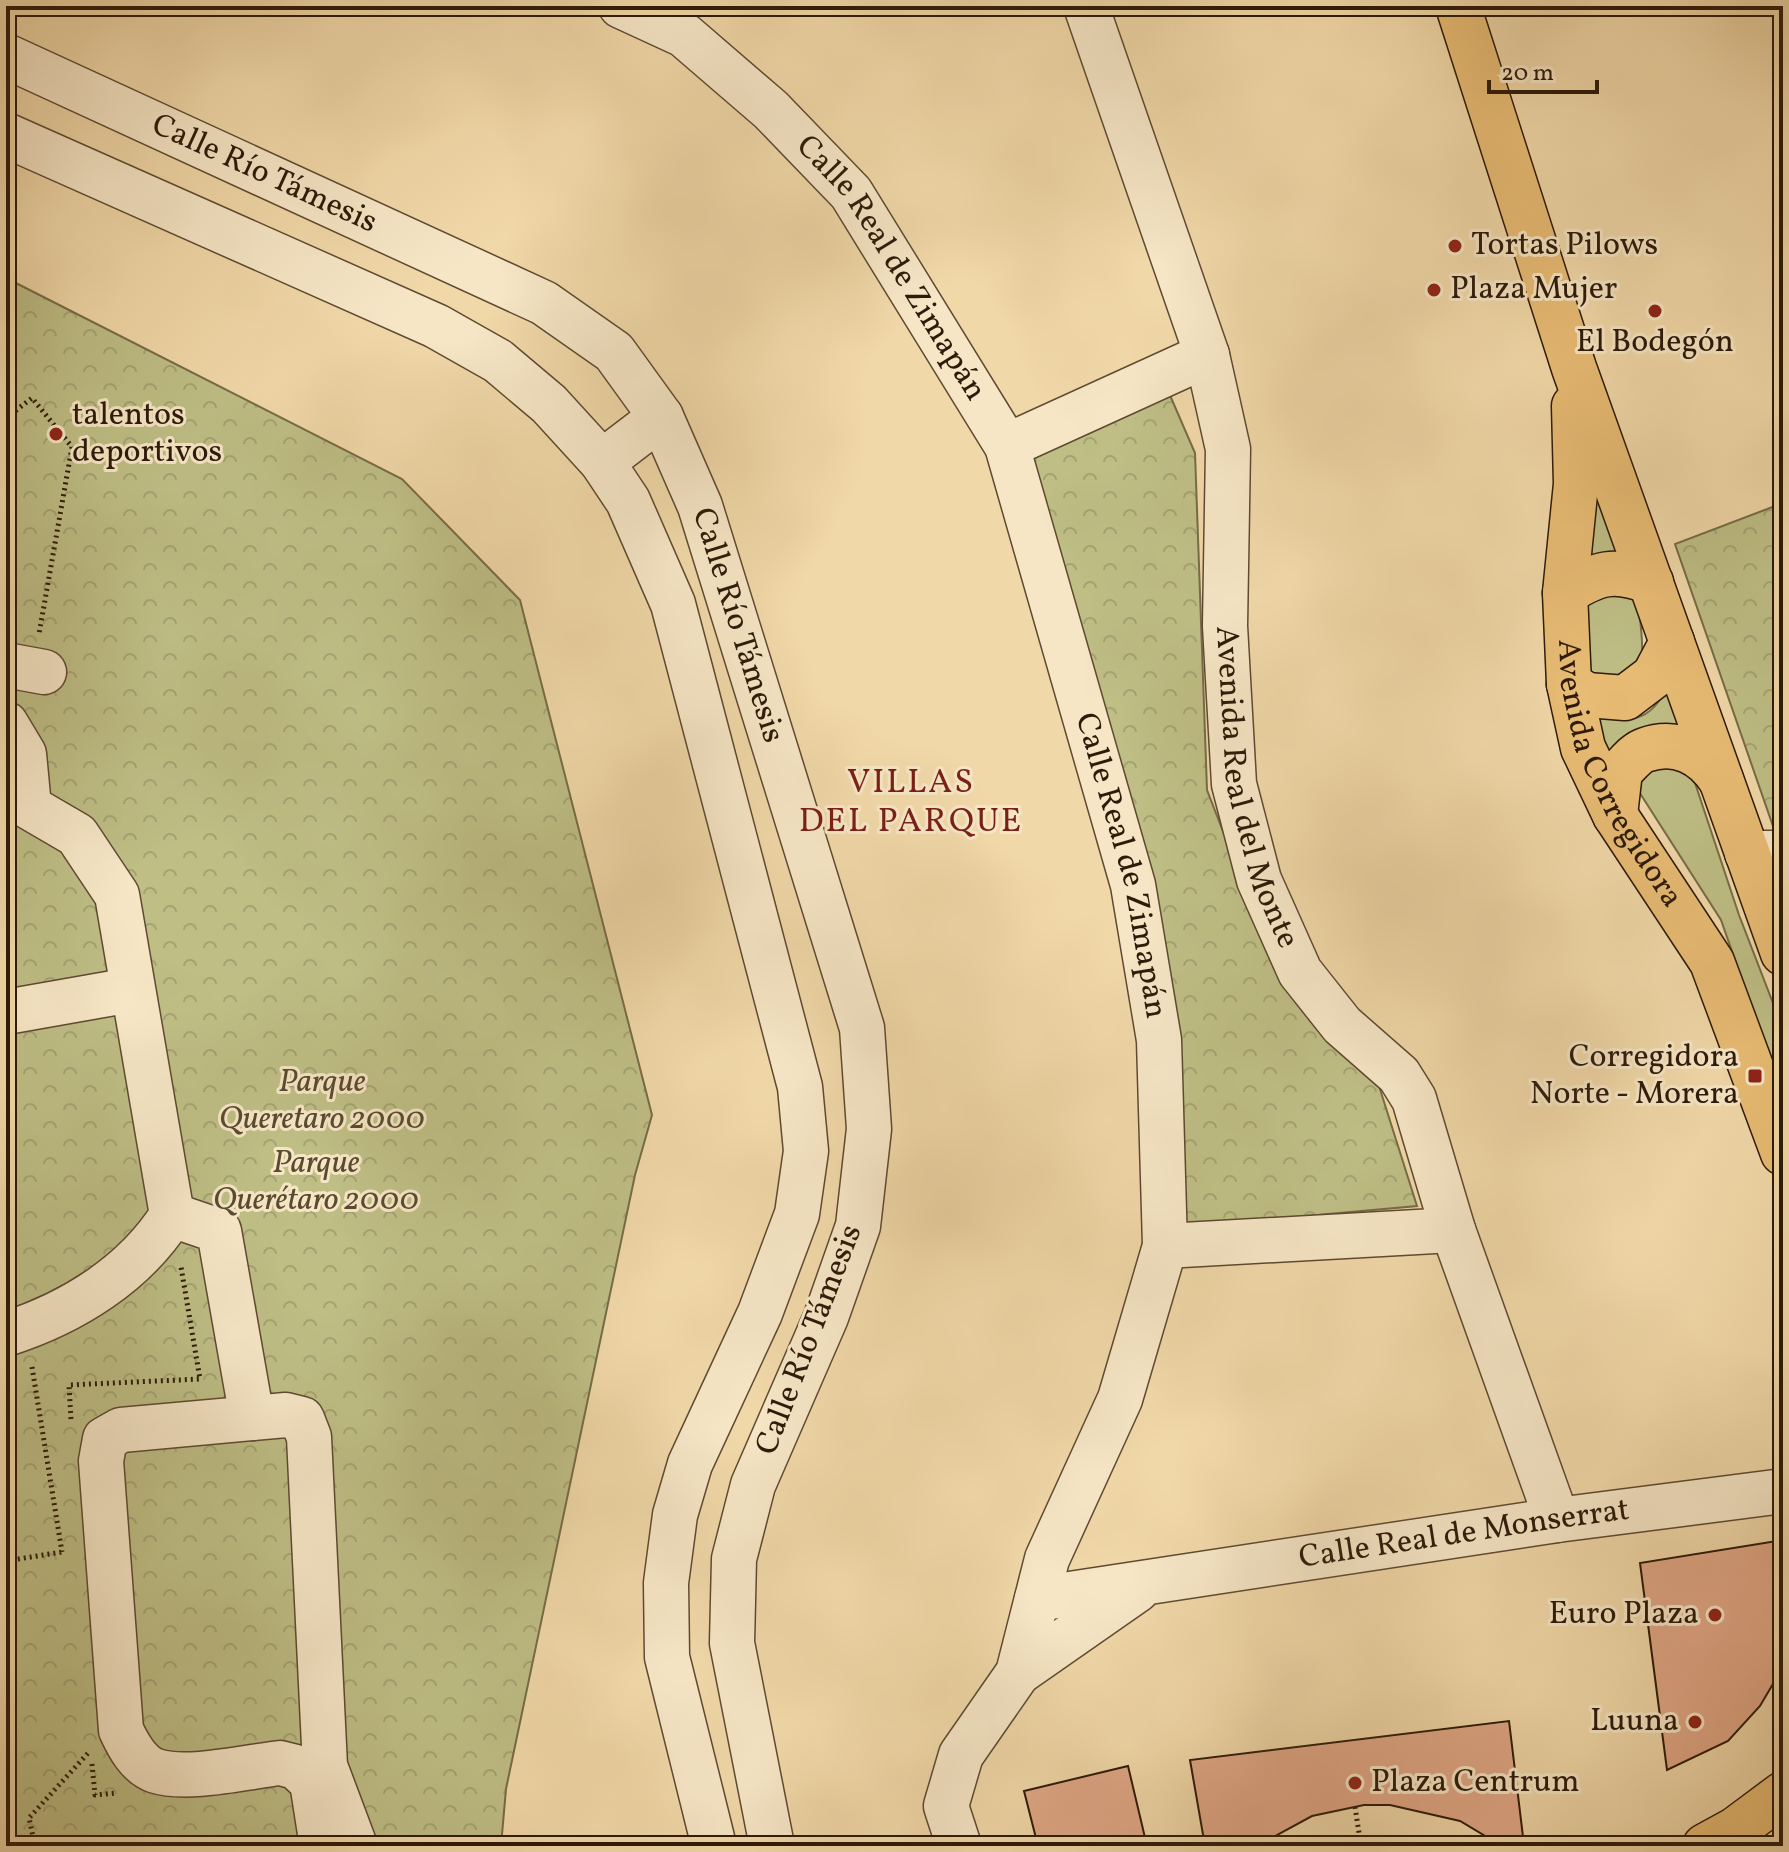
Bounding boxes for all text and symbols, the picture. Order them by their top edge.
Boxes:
scale bar [1489,44,1597,94]
text: 20 m [1501,57,1554,91]
street label: Calle Río Támesis [144,104,384,245]
street label: Calle Real de Zimapán [785,126,996,410]
place label: Tortas Pilows [1471,224,1658,268]
marker: Tortas Pilows [1446,237,1464,255]
place label: Plaza Mujer [1450,268,1617,312]
marker: Plaza Mujer [1425,281,1443,299]
marker: El Bodegón [1646,302,1664,320]
place label: El Bodegón [1576,321,1734,365]
place label: talentos deportivos [72,394,222,475]
marker: talentos deportivos [47,425,65,443]
street label: Calle Río Támesis [680,503,794,748]
street label: Avenida Real del Monte [1203,625,1309,956]
street label: Avenida Corregidora [1545,638,1693,917]
street label: Calle Real de Zimapán [1063,708,1177,1022]
district label: VILLAS DEL PARQUE [799,760,1023,846]
place label: Corregidora Norte - Morera [1530,1036,1739,1117]
park label: Parque Queretaro 2000 [219,1061,425,1142]
marker: Corregidora Norte - Morera [1746,1067,1764,1085]
park label: Parque Querétaro 2000 [213,1142,419,1223]
street label: Calle Río Támesis [746,1218,874,1462]
street label: Calle Real de Monserrat [1296,1489,1632,1581]
place label: Euro Plaza [1549,1593,1699,1637]
marker: Euro Plaza [1706,1606,1724,1624]
place label: Luuna [1590,1700,1679,1744]
marker: Luuna [1686,1713,1704,1731]
place label: Plaza Centrum [1371,1761,1580,1805]
marker: Plaza Centrum [1346,1774,1364,1792]

